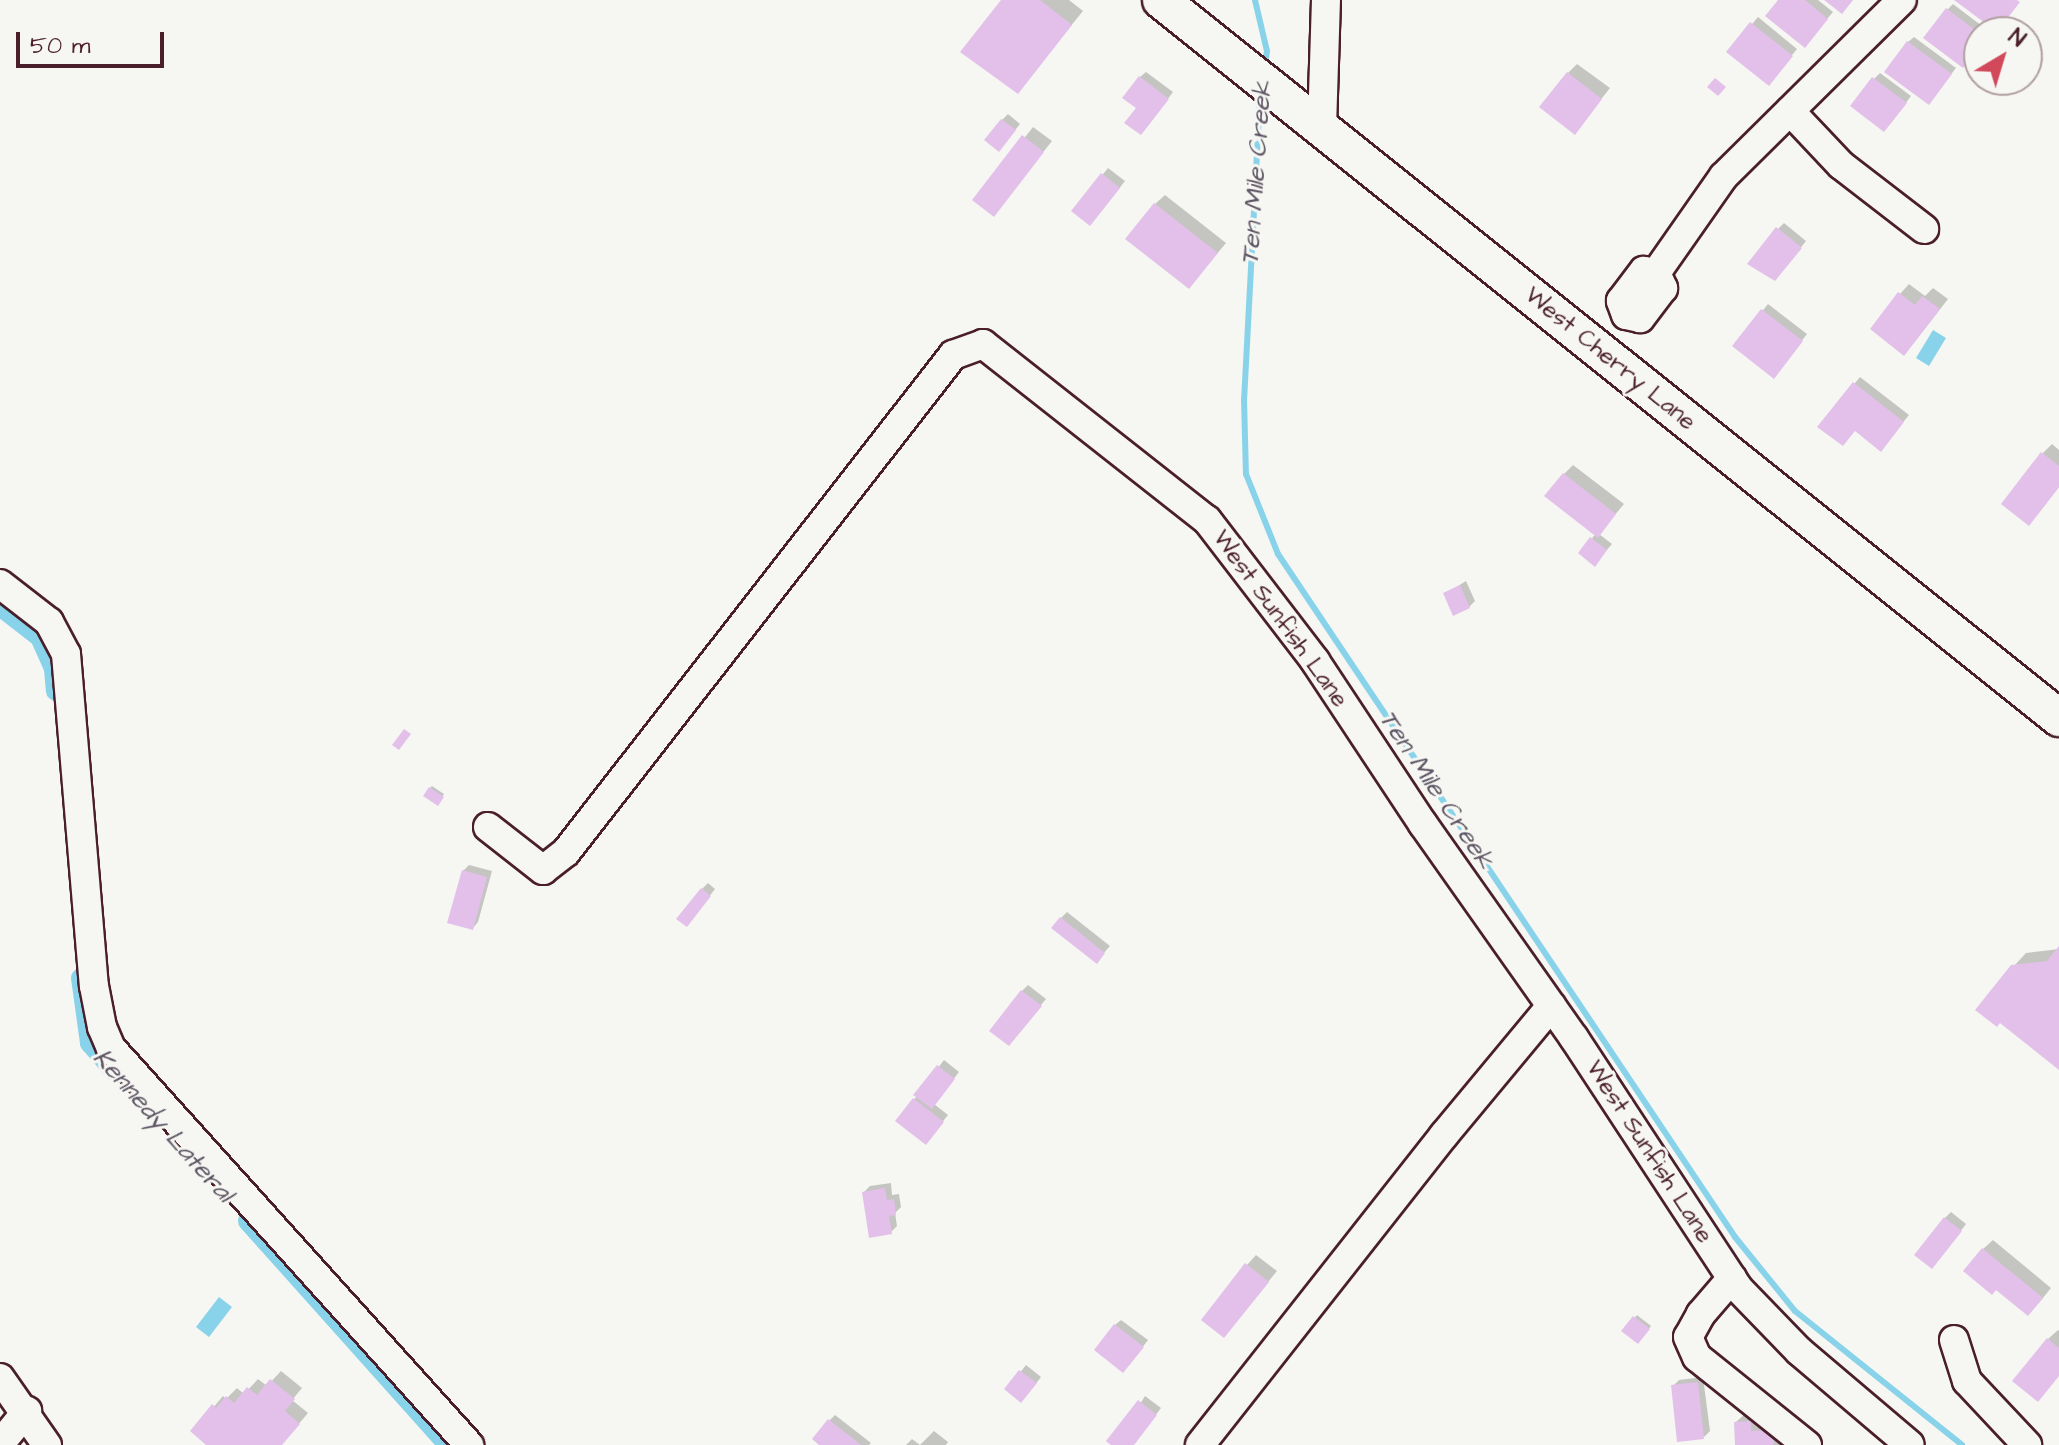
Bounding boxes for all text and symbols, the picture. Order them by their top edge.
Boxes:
scale bar [20,16,168,66]
north arrow [1963,16,2043,96]
text: N [2002,22,2032,55]
text: 50 m [30,29,90,63]
water label: Ten Mile Creek [1235,80,1279,266]
street label: West Cherry Lane [1519,281,1701,437]
street label: West Sunfish Lane [1206,525,1354,713]
water label: Ten Mile Creek [1371,705,1501,875]
water label: Kennedy Lateral [86,1043,240,1209]
street label: West Sunfish Lane [1579,1055,1719,1249]

